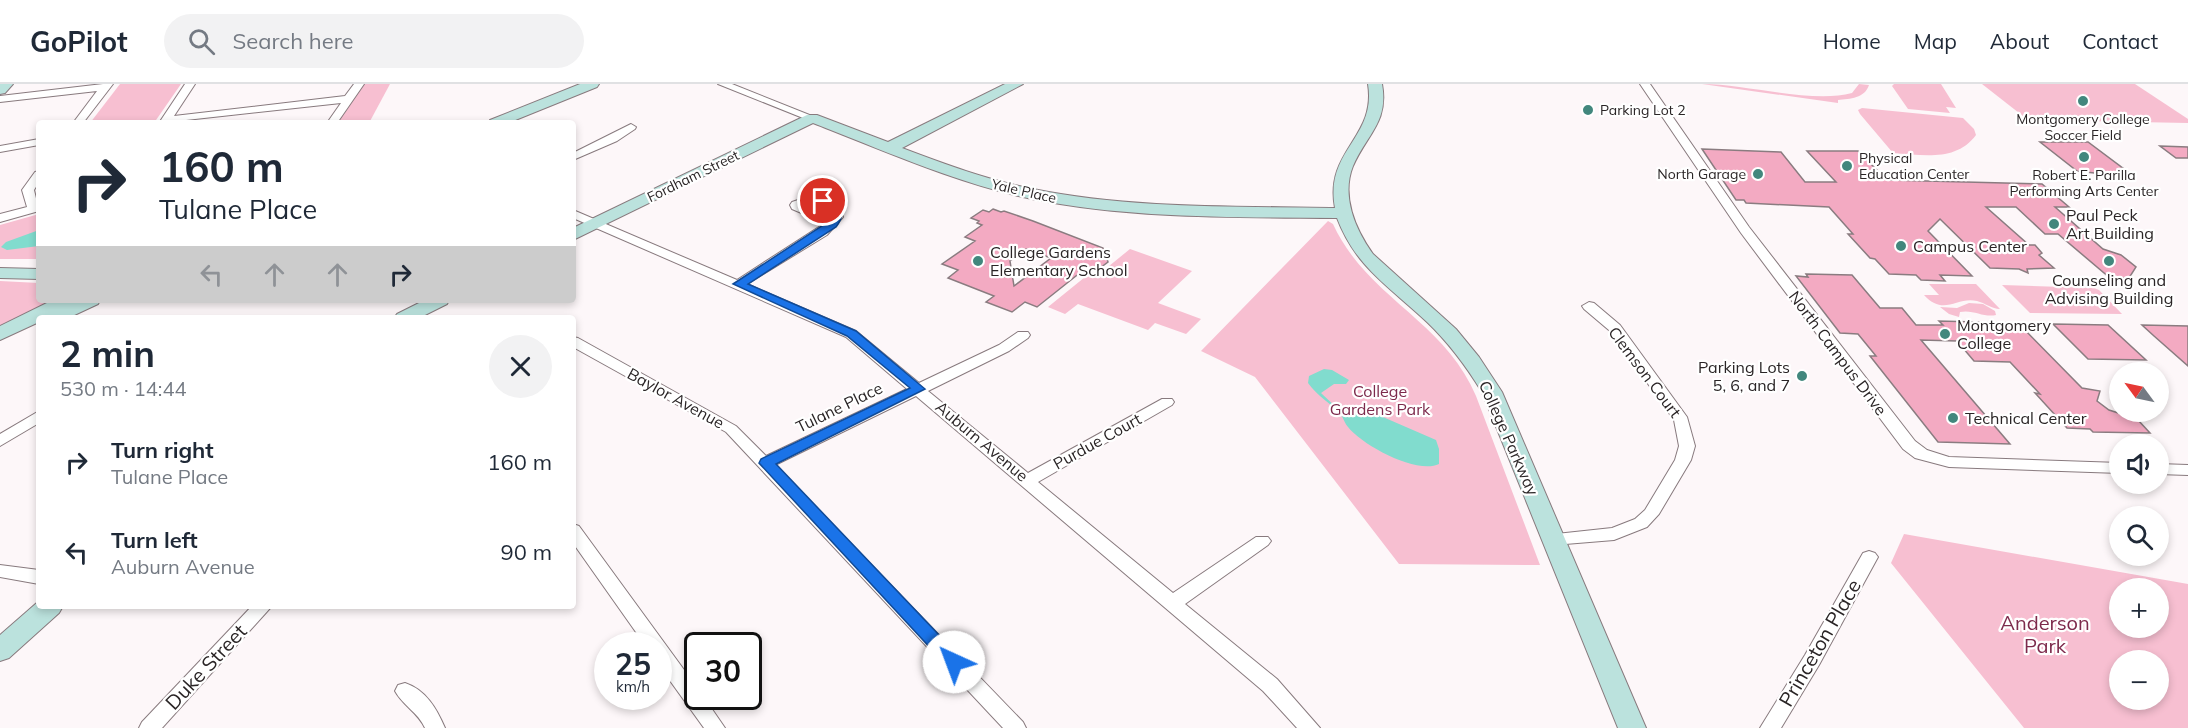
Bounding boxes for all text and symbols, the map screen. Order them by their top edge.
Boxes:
search box [164,14,584,68]
text: GoPilot [30,24,128,59]
icon: search [185,25,218,58]
text: Search here [233,27,354,55]
text: Home [1823,28,1881,54]
text: Map [1914,28,1957,54]
text: About [1990,28,2049,54]
text: Contact [2082,28,2158,54]
marker: Montgomery College Soccer Field [2076,94,2090,108]
place label: Parking Lot 2 [1600,101,1686,119]
marker: Parking Lot 2 [1581,103,1595,117]
place label: Montgomery College Soccer Field [2016,110,2150,144]
text: 160 m [159,140,284,193]
icon: right [60,144,138,222]
street label: Fordham Street [644,146,742,206]
place label: Physical Education Center [1859,149,1970,183]
marker: Robert E. Parilla Performing Arts Center [2077,150,2091,164]
marker: Physical Education Center [1840,159,1854,173]
place label: North Garage [1657,165,1746,183]
place label: Robert E. Parilla Performing Arts Center [2009,166,2159,200]
marker: North Garage [1751,167,1765,181]
pin [797,175,848,226]
street label: Yale Place [989,175,1058,207]
icon: arrive [806,184,839,217]
text: Tulane Place [159,192,317,226]
place label: Paul Peck Art Building [2066,205,2154,243]
marker: Paul Peck Art Building [2047,217,2061,231]
place label: Campus Center [1913,236,2027,256]
marker: Campus Center [1894,239,1908,253]
place label: College Gardens Elementary School [990,242,1128,280]
marker: College Gardens Elementary School [971,254,985,268]
marker: Counseling and Advising Building [2102,254,2116,268]
icon: left [195,258,228,291]
icon: ahead [258,258,291,291]
icon: ahead [321,258,354,291]
icon: right [384,258,417,291]
place label: Counseling and Advising Building [2045,270,2173,308]
street label: North Campus Drive [1785,287,1891,419]
place label: Montgomery College [1957,315,2052,353]
street label: Clemson Court [1604,323,1686,422]
marker: Montgomery College [1938,327,1952,341]
text: 2 min [60,331,155,376]
button: close [489,335,552,398]
place label: Parking Lots 5, 6, and 7 [1698,357,1790,395]
north arrow [2109,362,2169,422]
map controls [2109,362,2169,710]
street label: Baylor Avenue [624,363,728,433]
marker: Parking Lots 5, 6, and 7 [1795,369,1809,383]
text: 530 m · 14:44 [60,376,186,401]
street label: Tulane Place [793,377,885,437]
street label: College Parkway [1475,377,1543,499]
park label: College Gardens Park [1330,381,1431,419]
street label: Auburn Avenue [932,396,1032,486]
street label: Purdue Court [1049,408,1145,473]
place label: Technical Center [1965,408,2087,428]
marker: Technical Center [1946,411,1960,425]
button: sound [2109,434,2169,494]
text: Turn right [111,436,214,464]
icon: right [60,446,93,479]
text: 160 m [487,448,552,476]
text: Tulane Place [111,464,228,489]
button: search [2109,506,2169,566]
text: Turn left [111,526,198,554]
icon: left [60,536,93,569]
text: 90 m [501,538,552,566]
text: Auburn Avenue [111,554,255,579]
street label: Princeton Place [1773,575,1866,711]
button: + [2109,578,2169,638]
park label: Anderson Park [2000,610,2090,658]
street label: Duke Street [160,619,252,715]
position arrow [922,630,986,694]
speed limit sign: 30 [684,632,762,710]
text: 25 [615,645,651,683]
button: − [2109,650,2169,710]
text: km/h [616,677,650,696]

